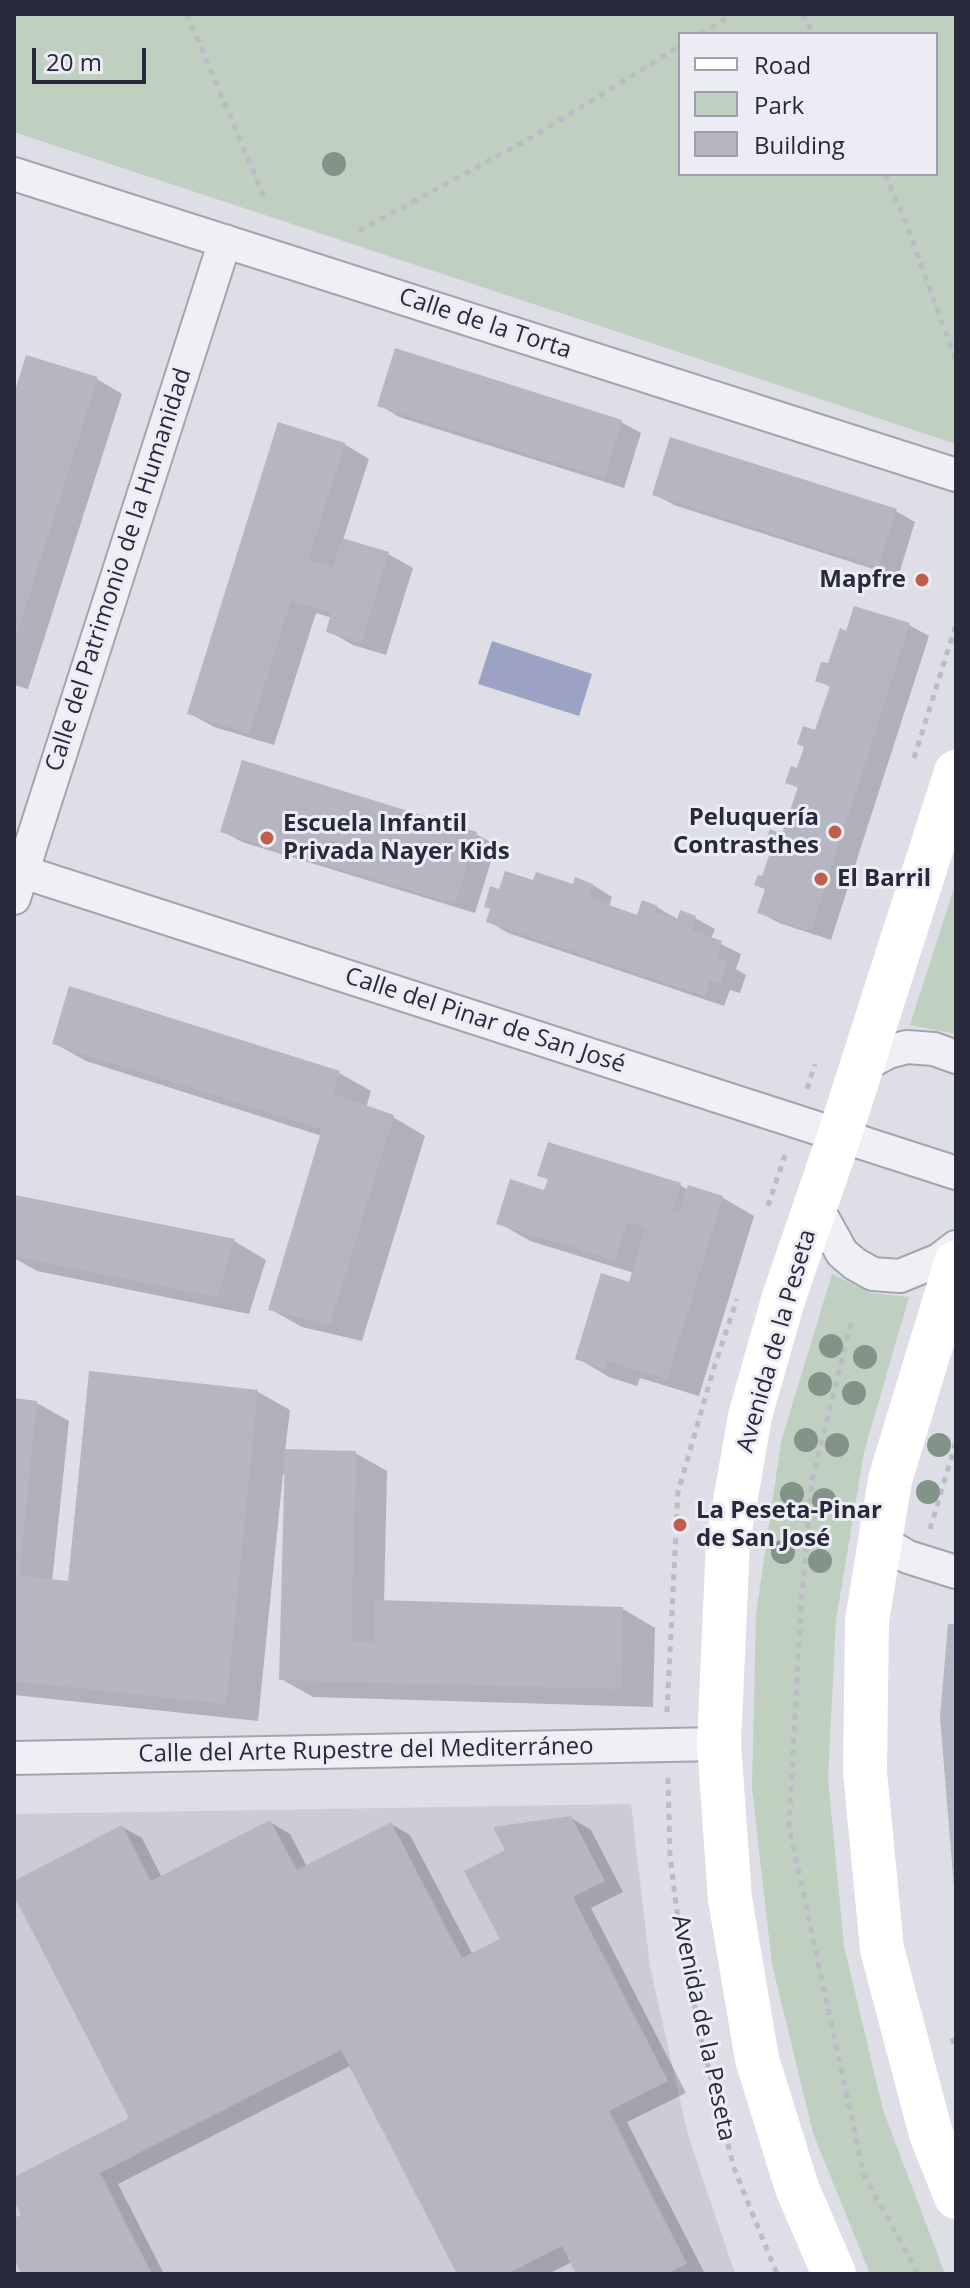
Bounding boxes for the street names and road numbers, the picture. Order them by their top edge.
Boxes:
street label: Calle de la Torta [395,283,575,365]
street label: Calle del Patrimonio de la Humanidad [40,365,198,775]
street label: Calle del Pinar de San José [341,962,629,1080]
street label: Avenida de la Peseta [731,1226,823,1456]
street label: Calle del Arte Rupestre del Mediterráneo [138,1733,594,1769]
street label: Avenida de la Peseta [665,1912,741,2144]

